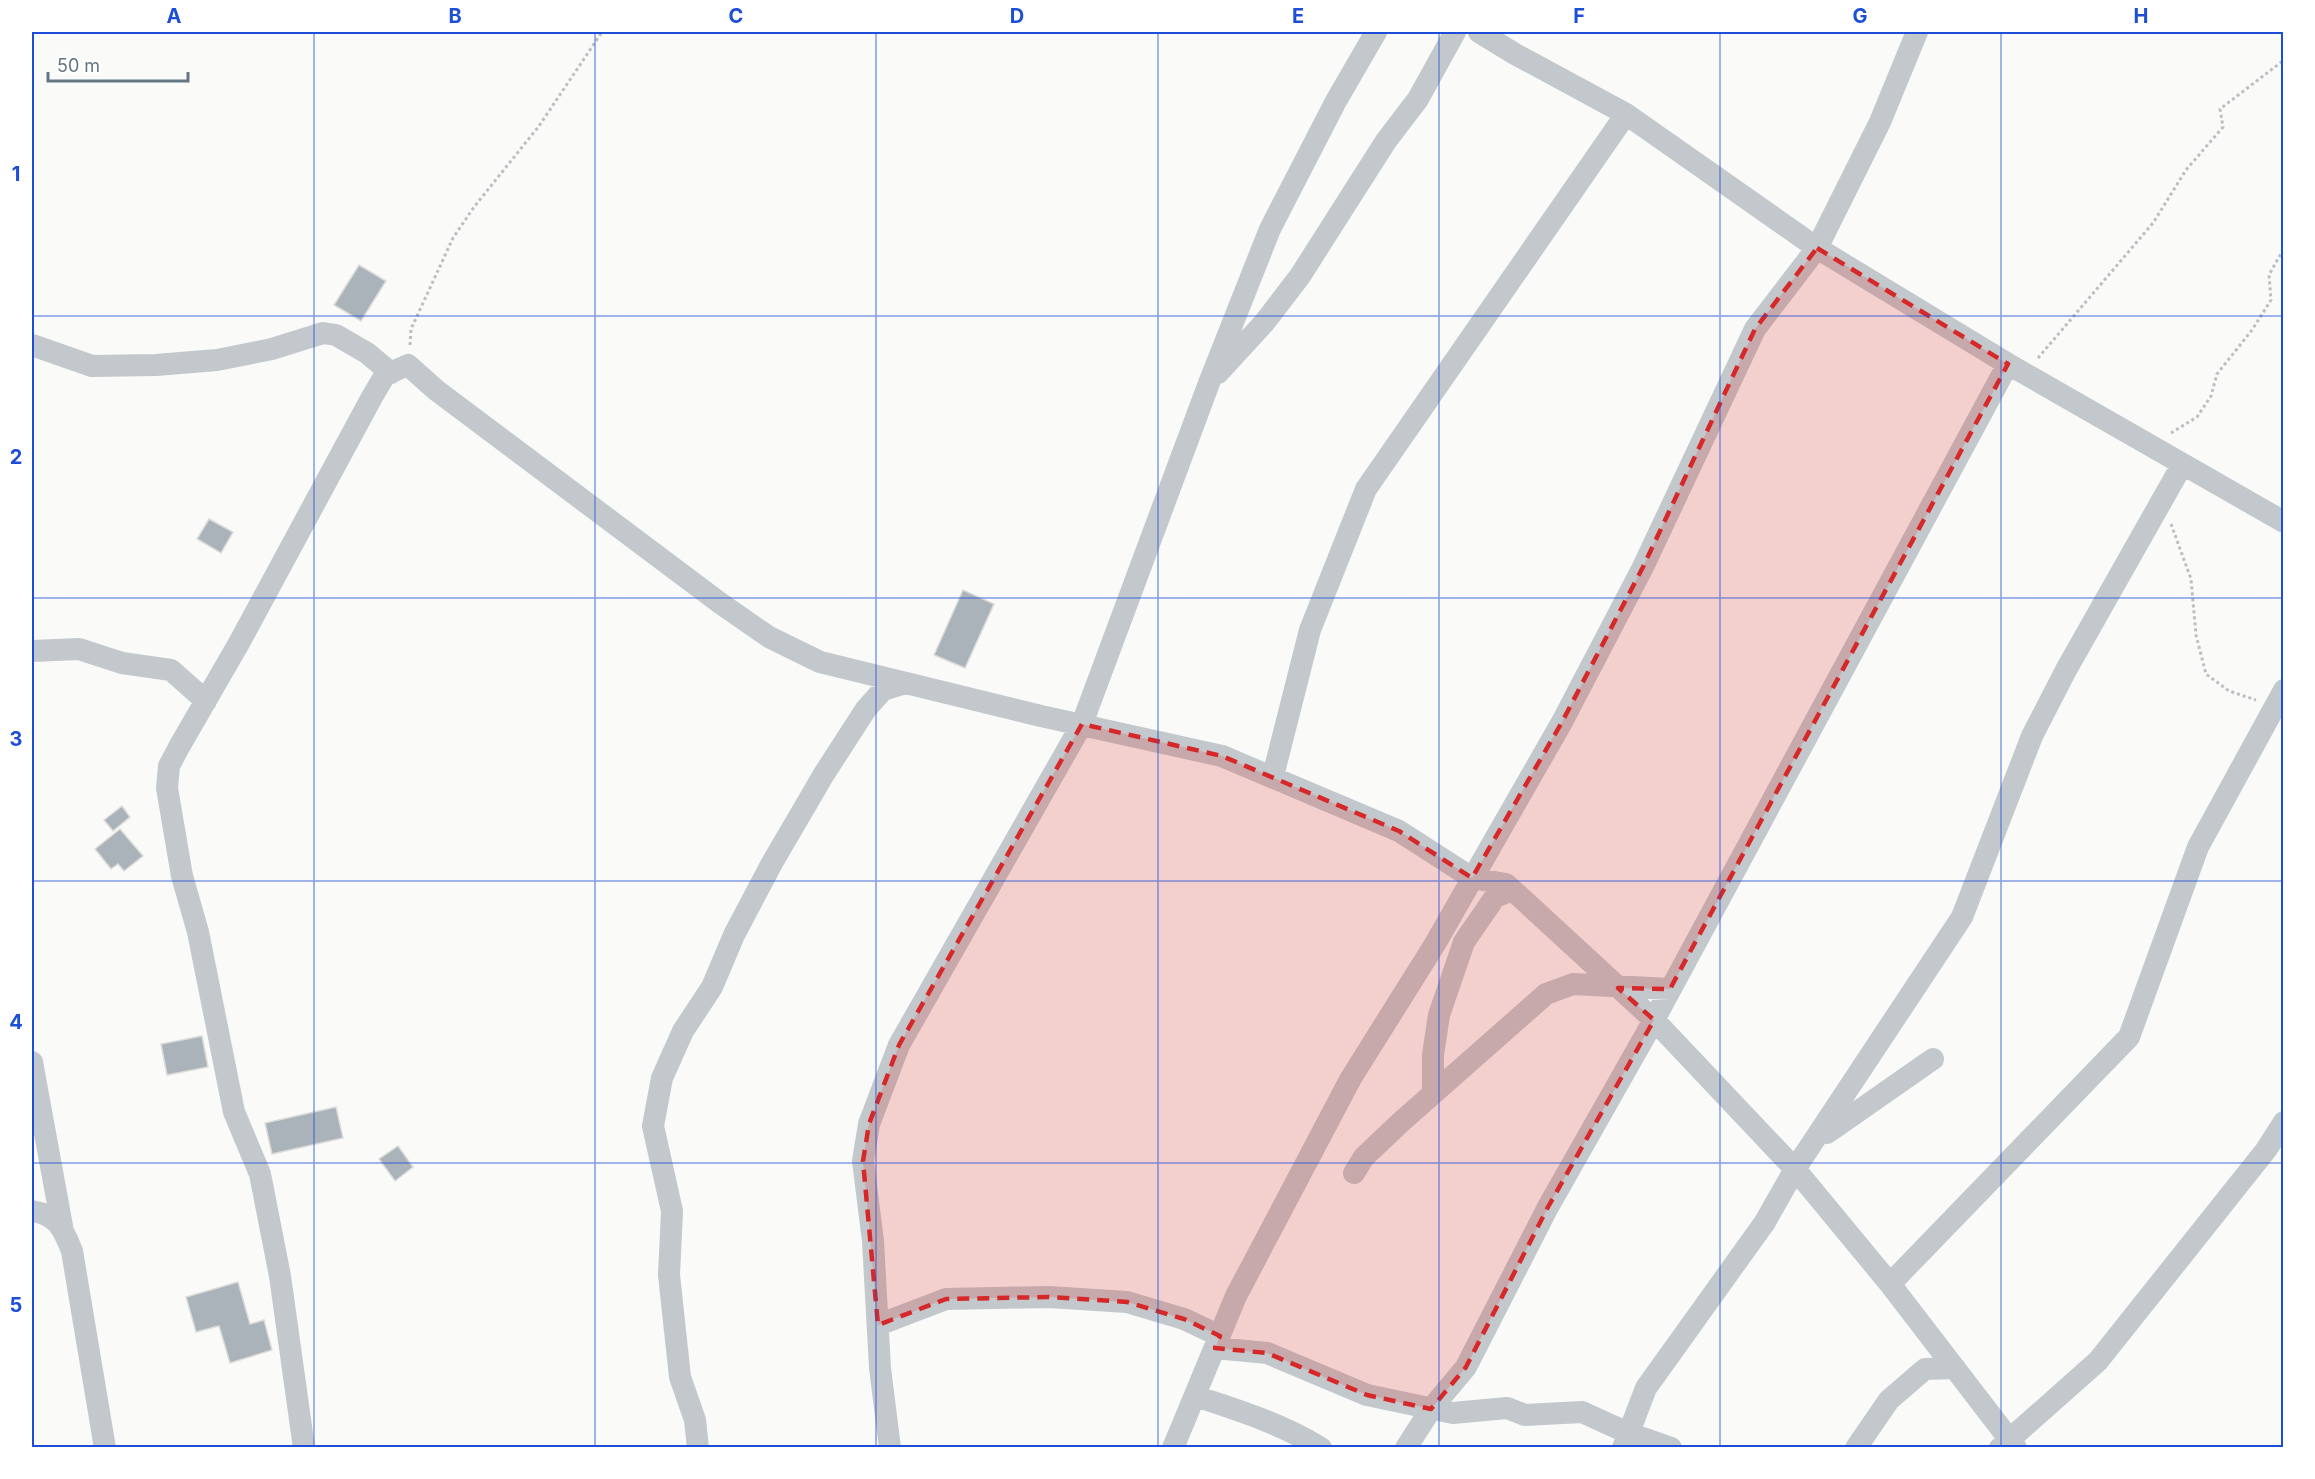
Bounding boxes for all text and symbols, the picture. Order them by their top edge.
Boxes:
text: A [167,4,182,28]
text: B [448,4,462,28]
text: C [729,4,743,28]
text: D [1010,4,1024,28]
text: E [1292,4,1304,28]
text: F [1573,4,1585,28]
text: G [1852,4,1868,28]
text: H [2134,4,2148,28]
scale bar [48,45,188,83]
text: 50 m [57,55,100,76]
text: 1 [12,162,20,186]
text: 2 [10,445,22,469]
text: 3 [10,727,22,751]
text: 4 [9,1010,23,1034]
text: 5 [10,1293,22,1317]

